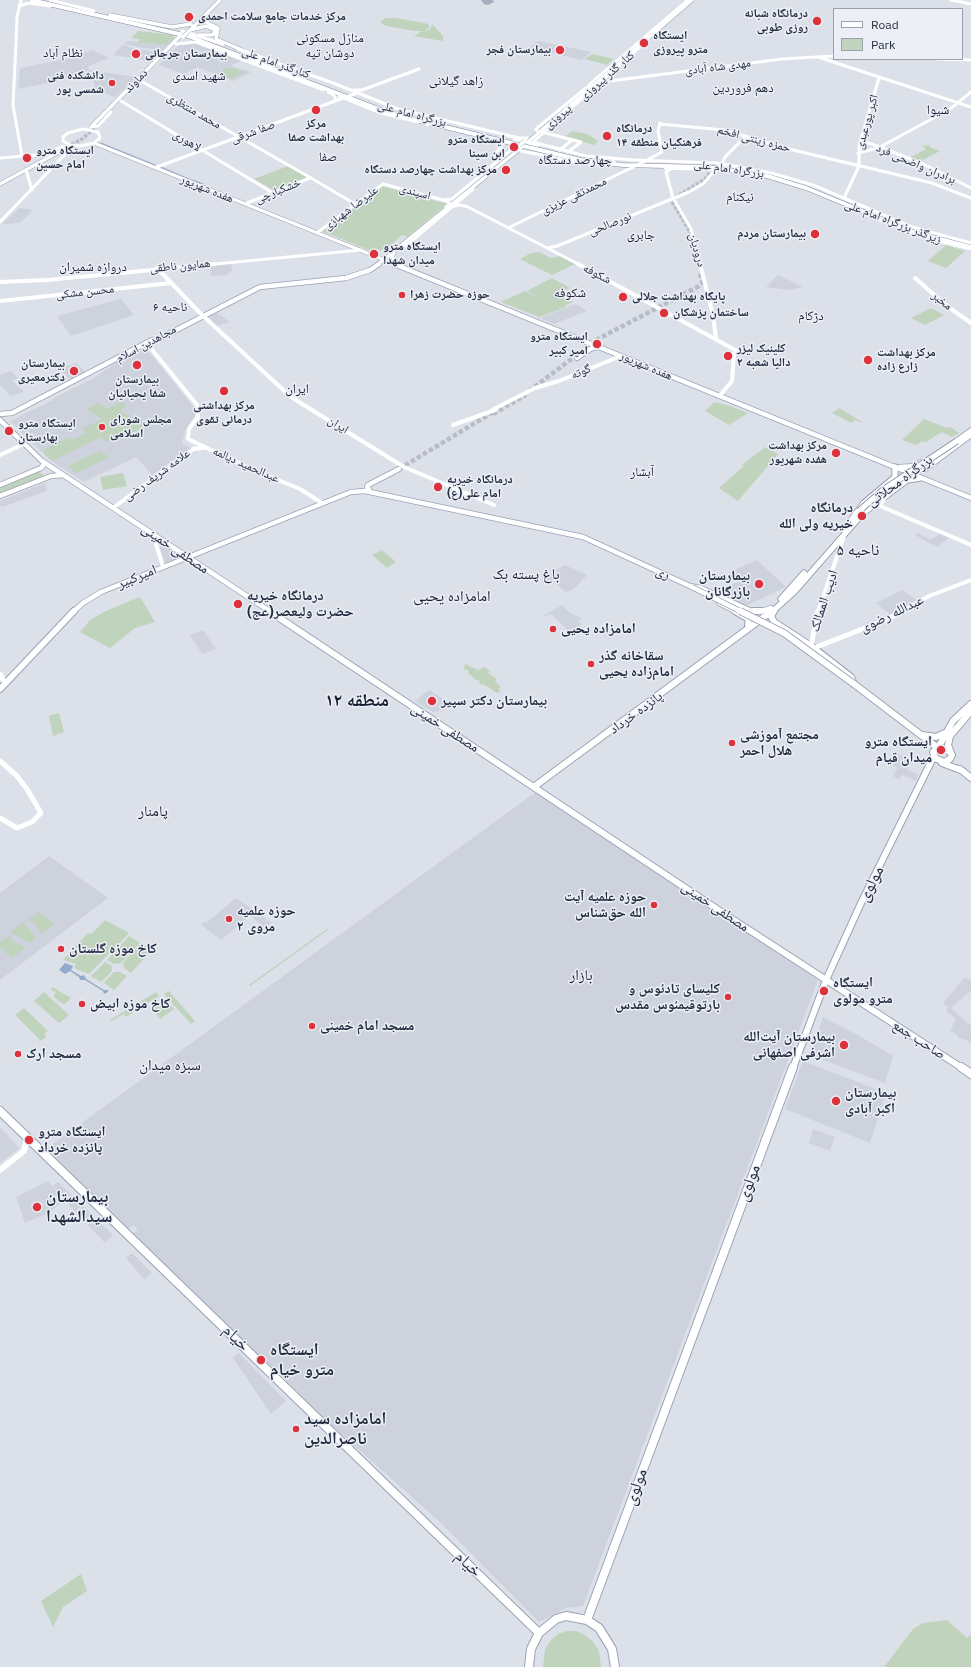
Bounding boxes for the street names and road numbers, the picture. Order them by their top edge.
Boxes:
street label: کنارگذر امام علی [240,44,312,82]
street label: کنار گذر پیروزی [577,48,637,104]
street label: مهدی شاه آبادی [684,56,752,78]
street label: دماوند [121,66,151,96]
street label: محمد منتظری [164,90,224,132]
street label: اکبر پورعبدی [852,93,882,151]
street label: بزرگراه امام علی [376,98,448,130]
street label: پیروزی [542,102,574,132]
street label: صفا شرقی [229,117,277,147]
street label: حمزه زینتی افخم [716,122,792,156]
street label: لاهوری [170,127,204,155]
street label: برادران واضحی فرد [874,141,958,187]
street label: بزرگراه امام علی [693,157,765,181]
street label: هفده شهریور [178,172,236,206]
street label: محمدتقی عزیزی [539,174,609,218]
street label: خشکبارچی [253,175,303,207]
street label: اسپندی [398,181,432,203]
street label: علیرضا شهبازی [321,183,381,233]
street label: زیرگذر بزرگراه امام علی [843,197,943,247]
street label: نورصالحی [587,209,633,239]
street label: درودیان [685,231,709,269]
street label: همایون ناطقی [149,256,211,276]
street label: شکوفه [581,261,613,287]
street label: محسن مشکی [55,282,115,302]
street label: مخبر [929,289,955,313]
street label: مجاهدین اسلام [113,322,179,366]
street label: هفده شهریور [617,348,675,384]
street label: گوته [569,362,593,382]
street label: ایران [325,413,351,437]
street label: عبدالحمید دیالمه [210,444,282,486]
street label: علامه شریف رضی [121,446,193,504]
street label: بزرگراه محلاتی [864,451,936,511]
street label: مصطفی خمینی [138,520,212,578]
street label: امیرکبیر [115,562,159,592]
street label: ری [653,562,673,584]
street label: ادیب الممالک [806,568,842,634]
street label: عبدالله رضوی [857,591,927,637]
street label: پانزده خرداد [606,688,666,738]
street label: مصطفی خمینی [408,700,482,756]
street label: مولوی [853,863,889,905]
street label: مصطفی خمینی [678,878,752,936]
street label: صاحب جمع [889,1017,949,1063]
street label: مولوی [733,1162,765,1204]
street label: خیام [218,1320,254,1356]
street label: مولوی [620,1466,652,1508]
street label: خیام [450,1546,486,1582]

